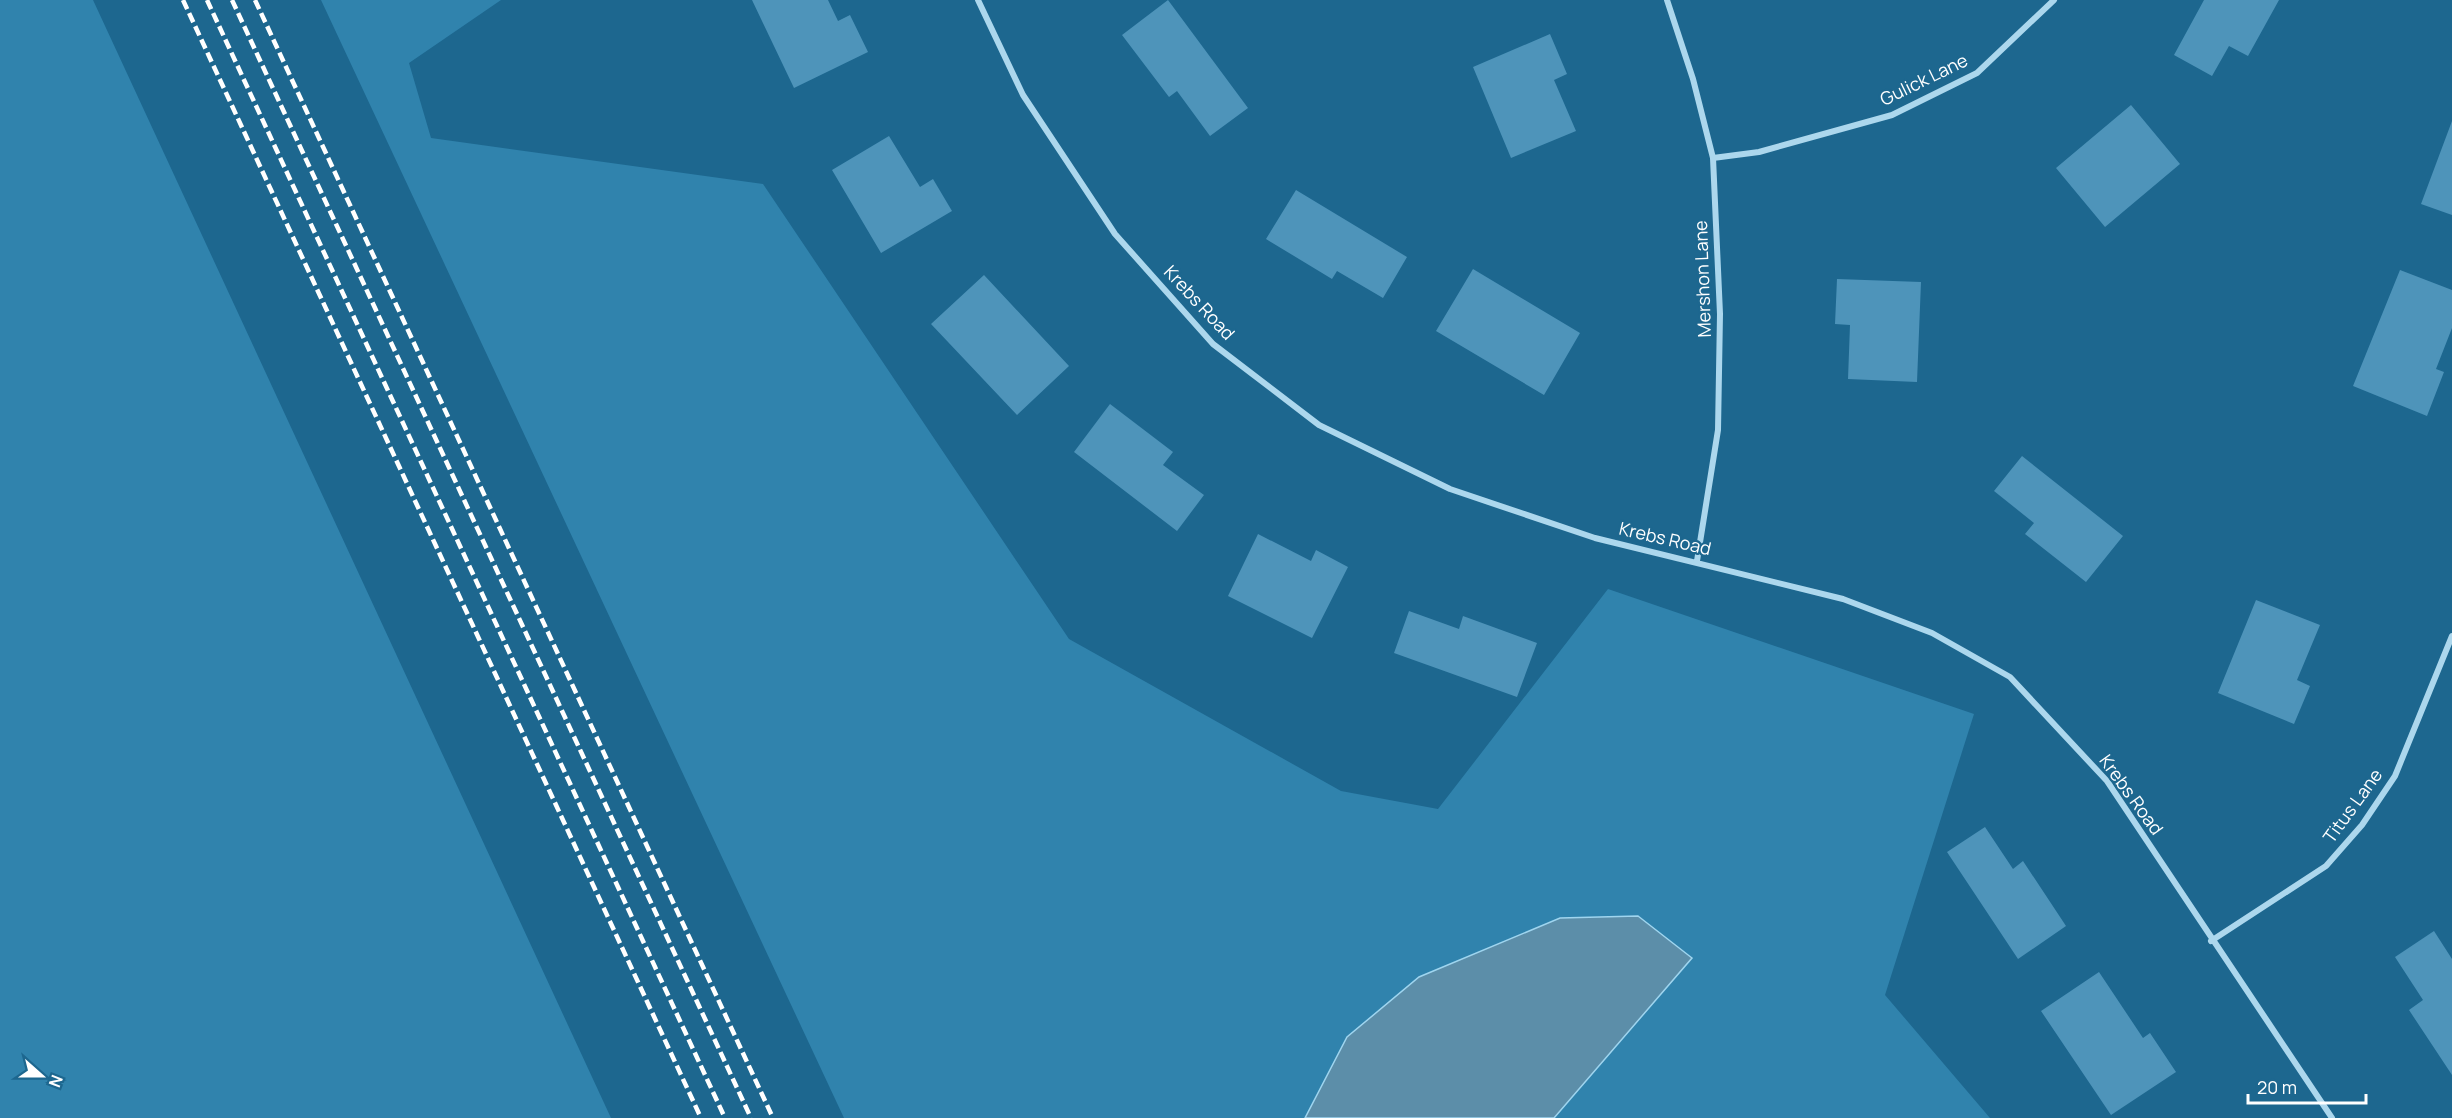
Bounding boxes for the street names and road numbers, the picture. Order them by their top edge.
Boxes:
street label: Gulick Lane [1876,48,1971,111]
street label: Mershon Lane [1688,220,1716,338]
street label: Krebs Road [1159,260,1240,345]
street label: Krebs Road [1617,516,1714,560]
street label: Krebs Road [2095,749,2169,839]
street label: Titus Lane [2317,763,2387,847]

